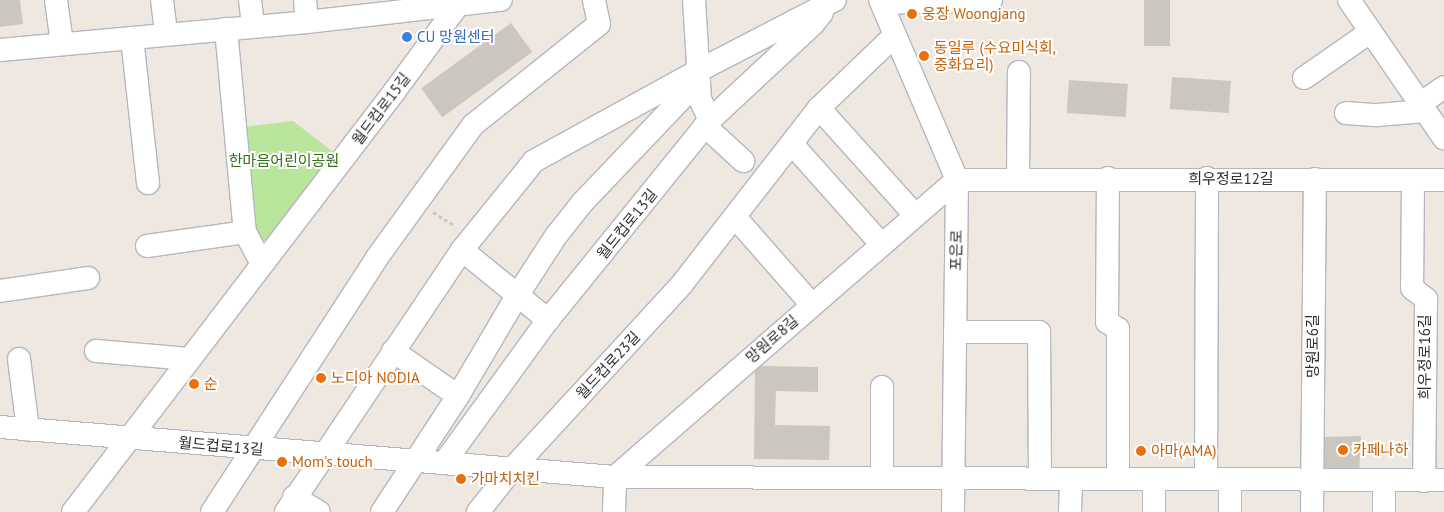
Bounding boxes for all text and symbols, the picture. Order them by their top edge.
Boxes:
place label: 웅장 Woongjang [922,5,1025,23]
marker: 웅장 Woongjang [906,8,918,20]
place label: CU 망원센터 [417,28,495,46]
marker: CU 망원센터 [401,31,413,43]
place label: 동일루 (수요미식회, 중화요리) [934,38,1056,73]
marker: 동일루 (수요미식회, 중화요리) [918,50,930,62]
street label: 월드컵로15길 [348,70,414,148]
park label: 한마음어린이공원 [229,152,339,170]
street label: 희우정로12길 [1188,170,1274,188]
street label: 월드컵로13길 [593,185,661,263]
street label: 포은로 [947,229,965,271]
street label: 망원로8길 [742,311,802,367]
street label: 망원로6길 [1304,314,1322,378]
street label: 희우정로16길 [1416,314,1434,400]
street label: 월드컵로23길 [572,328,644,402]
place label: 노디아 NODIA [331,369,420,387]
marker: 노디아 NODIA [315,372,327,384]
place label: 순 [204,375,218,393]
marker: 순 [188,378,200,390]
street label: 월드컵로13길 [178,433,264,459]
place label: 카페나하 [1353,441,1408,459]
place label: 아마(AMA) [1151,442,1216,460]
marker: 카페나하 [1337,444,1349,456]
marker: 아마(AMA) [1135,445,1147,457]
place label: Mom's touch [292,453,373,471]
marker: Mom's touch [276,456,288,468]
place label: 가마치치킨 [471,470,540,488]
marker: 가마치치킨 [455,473,467,485]

